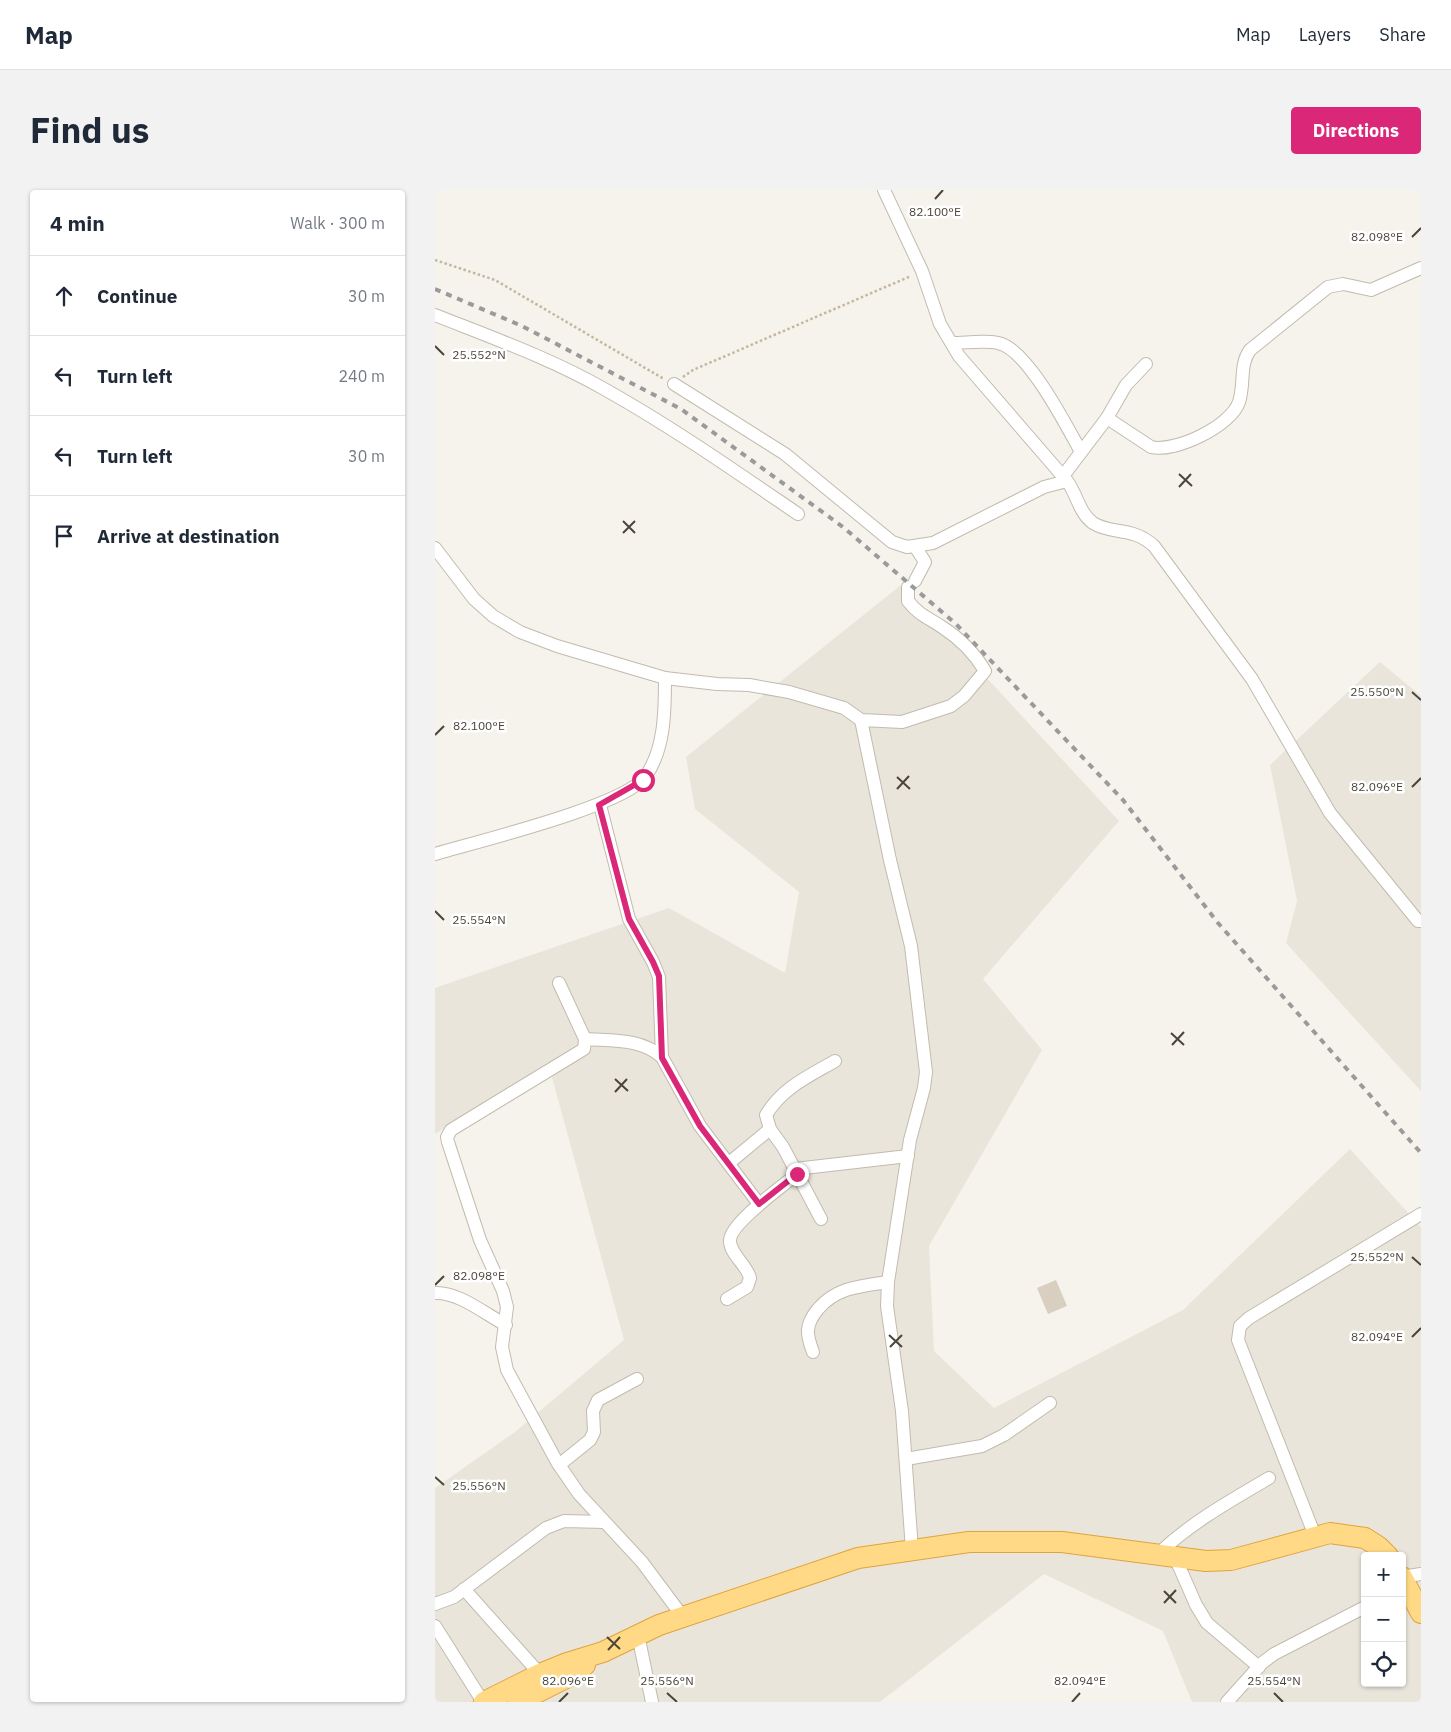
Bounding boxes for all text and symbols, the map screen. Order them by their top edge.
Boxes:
text: Map [25,19,73,51]
text: Map [1236,23,1271,46]
text: Layers [1299,23,1351,46]
text: Share [1379,23,1426,46]
text: Find us [30,107,149,153]
button: Directions [1291,107,1421,154]
text: 82.100°E [909,204,961,219]
text: 4 min [50,209,105,237]
text: Walk · 300 m [290,213,385,233]
text: 82.098°E [1351,229,1403,244]
icon: ahead [50,282,78,310]
text: Continue [97,284,177,308]
text: 30 m [348,286,385,306]
text: 25.552°N [452,347,506,362]
icon: left [50,362,78,390]
text: Turn left [97,364,173,388]
text: 240 m [338,366,385,386]
icon: left [50,442,78,470]
text: Turn left [97,444,173,468]
text: 30 m [348,446,385,466]
icon: arrive [50,522,78,550]
text: Arrive at destination [97,524,280,548]
text: 25.550°N [1350,684,1404,699]
text: 82.100°E [453,718,505,733]
route start [632,769,655,792]
text: 82.096°E [1351,779,1403,794]
text: 25.554°N [452,912,506,927]
route end [786,1163,809,1186]
text: 25.552°N [1350,1249,1404,1264]
text: 82.098°E [453,1268,505,1283]
text: 82.094°E [1351,1329,1403,1344]
text: 25.556°N [452,1478,506,1493]
map controls [1361,1552,1406,1687]
button: + [1361,1552,1406,1597]
button: − [1361,1597,1406,1642]
button: locate [1361,1642,1406,1687]
text: 82.096°E [542,1673,594,1688]
text: 25.556°N [640,1673,694,1688]
text: 82.094°E [1054,1673,1106,1688]
text: 25.554°N [1247,1673,1301,1688]

